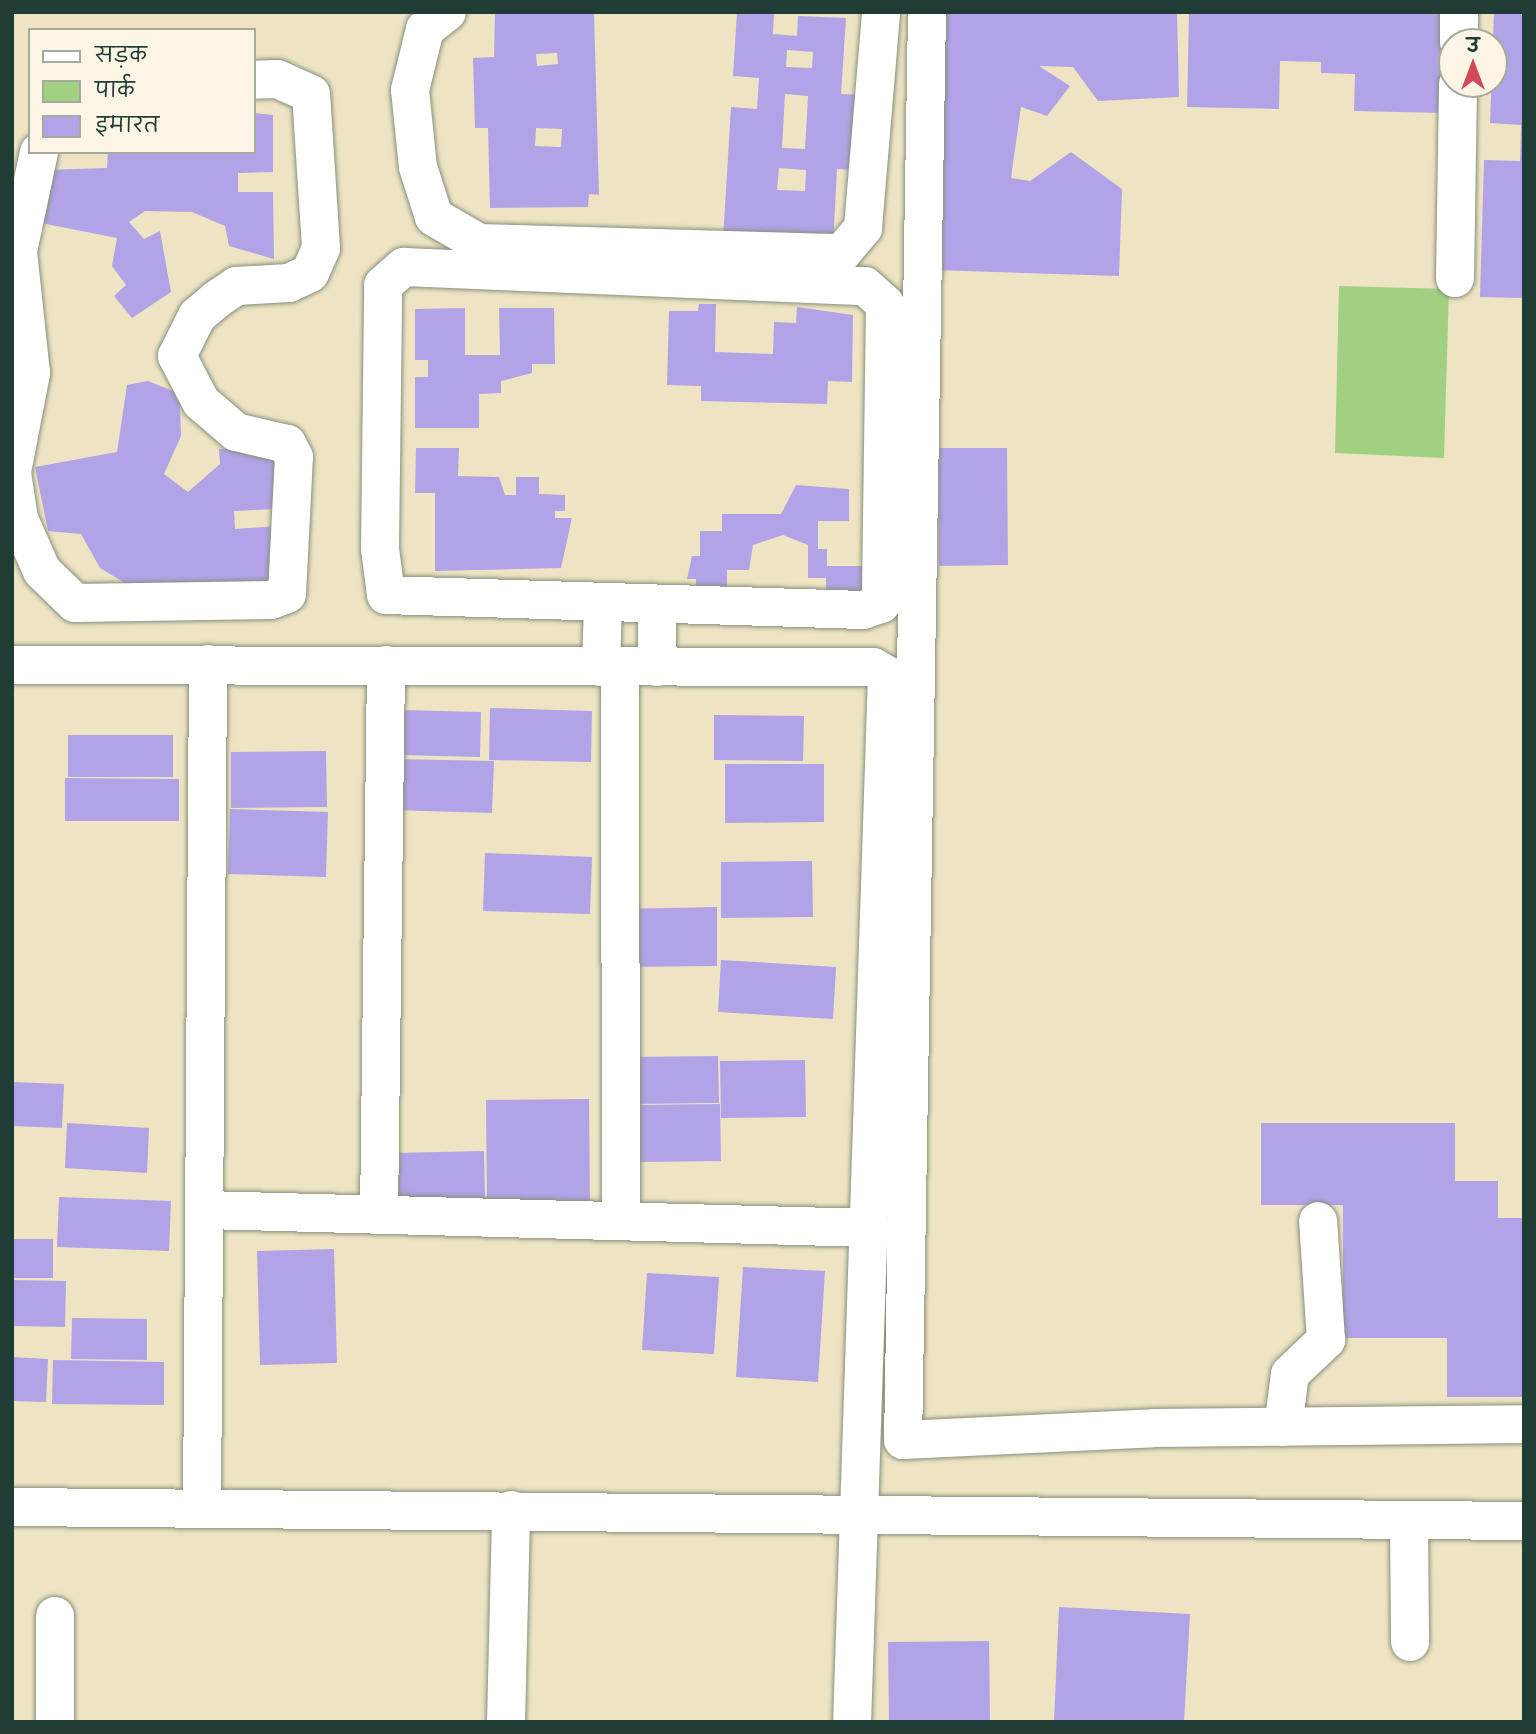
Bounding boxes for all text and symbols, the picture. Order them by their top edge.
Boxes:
legend [28,28,256,154]
north arrow [1438,28,1508,98]
text: उ [1467,30,1479,58]
text: सड़क [95,37,147,69]
text: पार्क [95,72,135,104]
text: इमारत [95,107,159,139]

